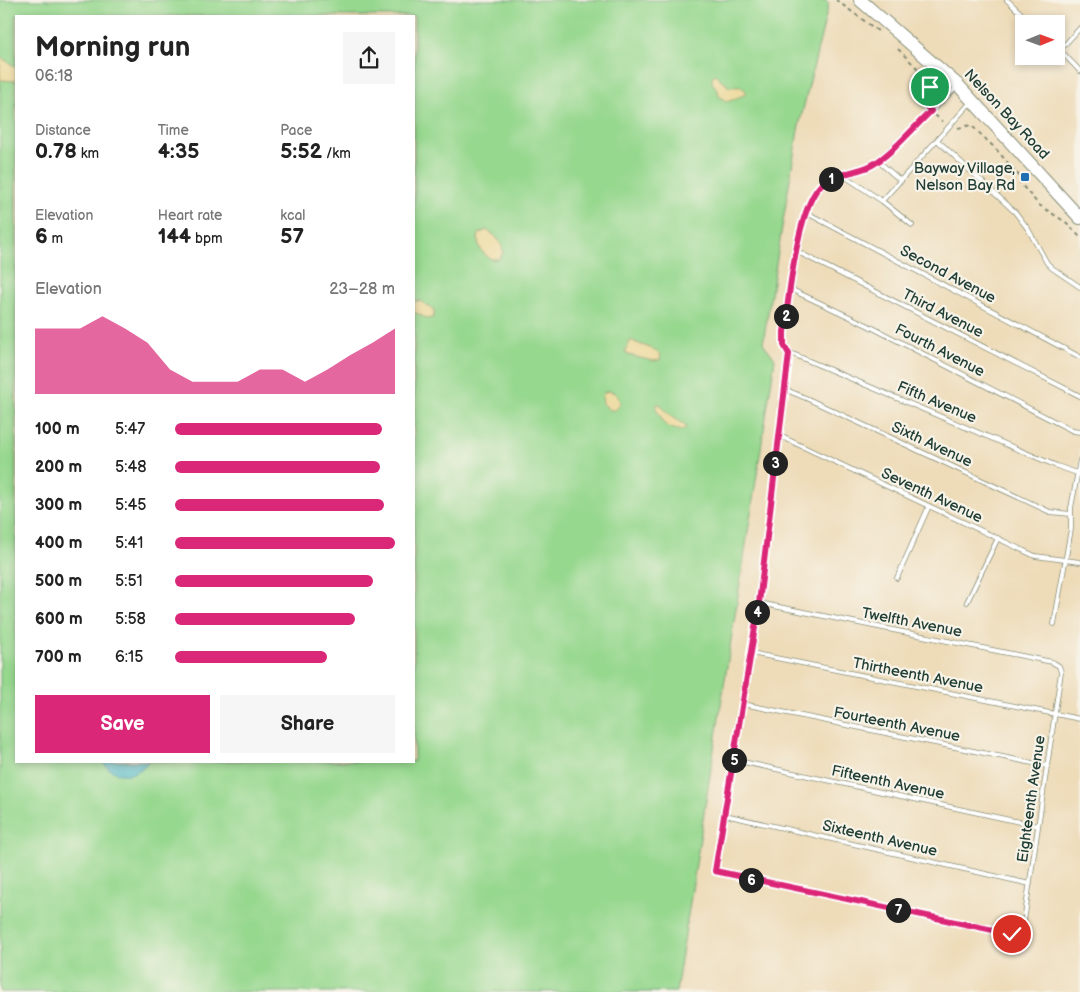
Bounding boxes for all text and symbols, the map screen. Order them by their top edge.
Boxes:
north arrow [1015,15,1065,65]
map controls [1015,15,1065,65]
text: Morning run [35,31,190,64]
button: share [343,32,395,84]
street label: Nelson Bay Road [960,65,1053,164]
pin [909,66,951,108]
text: 06:18 [35,67,73,86]
icon: arrive [916,73,944,101]
text: Distance [35,122,91,139]
text: Time [158,122,189,139]
text: Pace [280,122,312,139]
text: 0.78 [35,139,77,164]
text: 4:35 [158,139,199,164]
text: 5:52 [280,139,322,164]
text: km [77,145,99,162]
text: /km [322,145,351,162]
place label: Bayway Village, Nelson Bay Rd [914,159,1015,195]
pin: 1 [818,166,844,192]
text: 1 [829,171,834,188]
marker: Bayway Village, Nelson Bay Rd [1019,171,1031,183]
text: Elevation [35,207,93,224]
text: Heart rate [158,207,222,224]
text: kcal [280,207,305,224]
text: 6 [35,224,48,249]
text: 144 [158,224,191,249]
text: 57 [280,224,304,249]
text: m [48,230,63,247]
text: bpm [191,230,223,247]
street label: Second Avenue [897,241,999,308]
text: Elevation [35,280,102,299]
text: 23–28 m [329,280,395,299]
street label: Third Avenue [899,285,987,342]
pin: 2 [774,304,798,328]
text: 2 [782,308,791,325]
street label: Fourth Avenue [892,320,988,381]
street label: Fifth Avenue [894,377,979,428]
street label: Sixth Avenue [888,417,975,471]
text: 100 m [35,420,80,439]
text: 5:47 [115,420,145,439]
pin: 3 [762,450,788,476]
text: 3 [771,455,780,472]
text: 200 m [35,458,82,477]
text: 5:48 [115,458,147,477]
street label: Seventh Avenue [878,464,986,527]
text: 300 m [35,496,82,515]
text: 5:45 [115,496,146,515]
text: 400 m [35,534,82,553]
text: 5:41 [115,534,143,553]
text: 500 m [35,572,82,591]
text: 5:51 [115,572,143,591]
pin: 4 [744,600,770,624]
street label: Twelfth Avenue [860,603,964,642]
text: 4 [753,604,762,621]
text: 600 m [35,610,83,629]
text: 5:58 [115,610,146,629]
text: 700 m [35,648,82,667]
text: 6:15 [115,648,143,667]
street label: Thirtheenth Avenue [851,654,985,697]
button: Save [35,695,210,753]
button: Share [220,695,395,753]
street label: Fourteenth Avenue [832,703,962,746]
street label: Eighteenth Avenue [1013,734,1050,864]
pin: 5 [722,748,746,772]
text: 5 [730,752,739,769]
street label: Fifteenth Avenue [830,761,946,804]
street label: Sixteenth Avenue [821,816,939,861]
pin: 6 [738,868,764,892]
text: 6 [747,872,756,889]
pin: 7 [886,898,910,922]
text: 7 [895,902,902,919]
pin [991,913,1033,955]
icon: check [998,920,1026,948]

